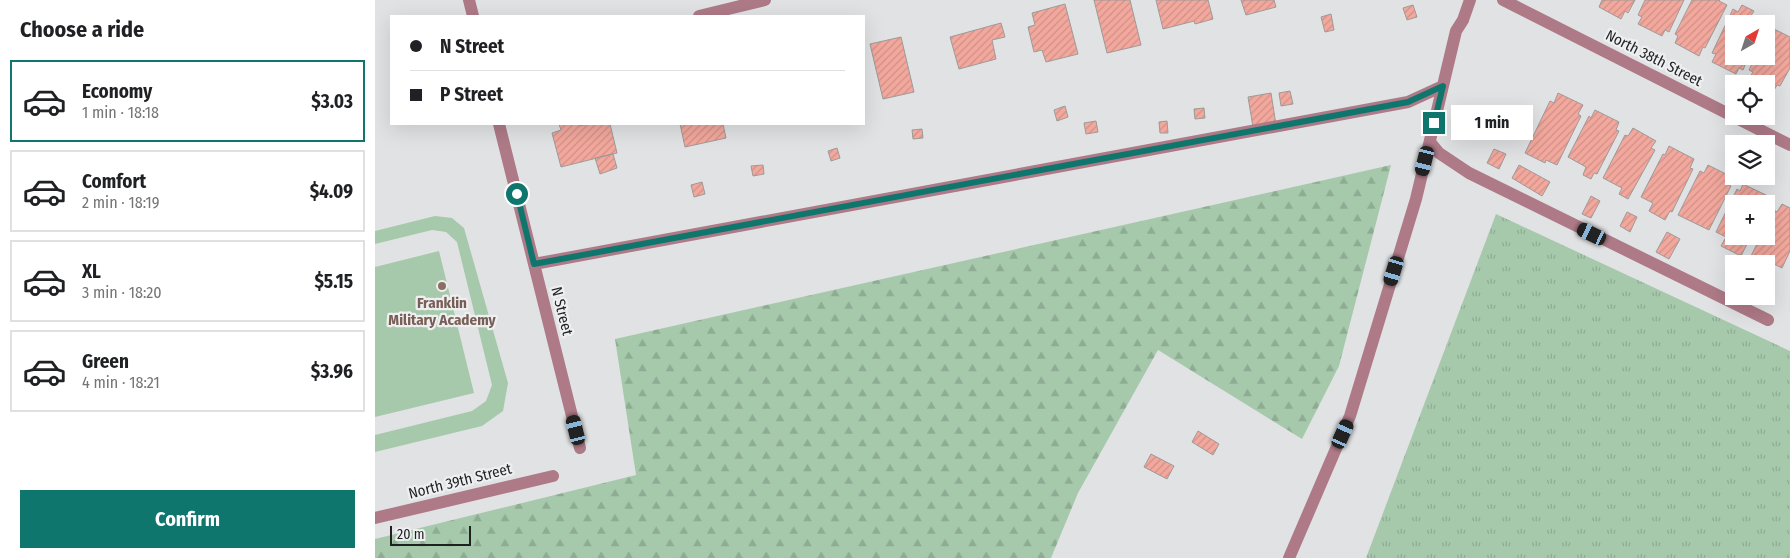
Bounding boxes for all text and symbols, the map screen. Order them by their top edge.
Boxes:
north arrow [1725,15,1775,65]
map controls [1725,15,1775,305]
text: Choose a ride [20,16,144,43]
street label: North 38th Street [1603,26,1705,90]
text: N Street [440,35,504,58]
button: locate [1725,75,1775,125]
icon: car [22,79,67,124]
text: Economy [82,80,152,103]
text: P Street [440,83,503,106]
text: $3.03 [311,90,353,113]
text: 1 min · 18:18 [82,103,159,122]
callout: 1 min [1451,106,1534,140]
route end [1423,112,1445,134]
text: 1 min [1475,113,1509,132]
button: layers [1725,135,1775,185]
car [1414,145,1435,177]
icon: car [22,169,67,214]
text: Comfort [82,170,146,193]
text: $4.09 [310,180,353,203]
route start [506,183,528,205]
text: 2 min · 18:19 [82,193,160,212]
button: + [1725,195,1775,245]
car [1575,221,1608,247]
car [1382,254,1405,288]
button: − [1725,255,1775,305]
icon: car [22,259,67,304]
text: XL [82,260,101,283]
text: $5.15 [314,270,353,293]
marker: Franklin Military Academy [436,280,448,292]
text: 3 min · 18:20 [82,283,162,302]
street label: N Street [547,285,577,337]
place label: Franklin Military Academy [388,294,496,329]
icon: car [22,349,67,394]
text: Green [82,350,129,373]
text: $3.96 [311,360,353,383]
text: 4 min · 18:21 [82,373,160,392]
car [565,414,586,446]
car [1330,417,1355,451]
street label: North 39th Street [407,459,514,503]
button: Confirm [20,490,355,548]
scale bar [390,523,471,546]
text: 20 m [397,526,425,543]

